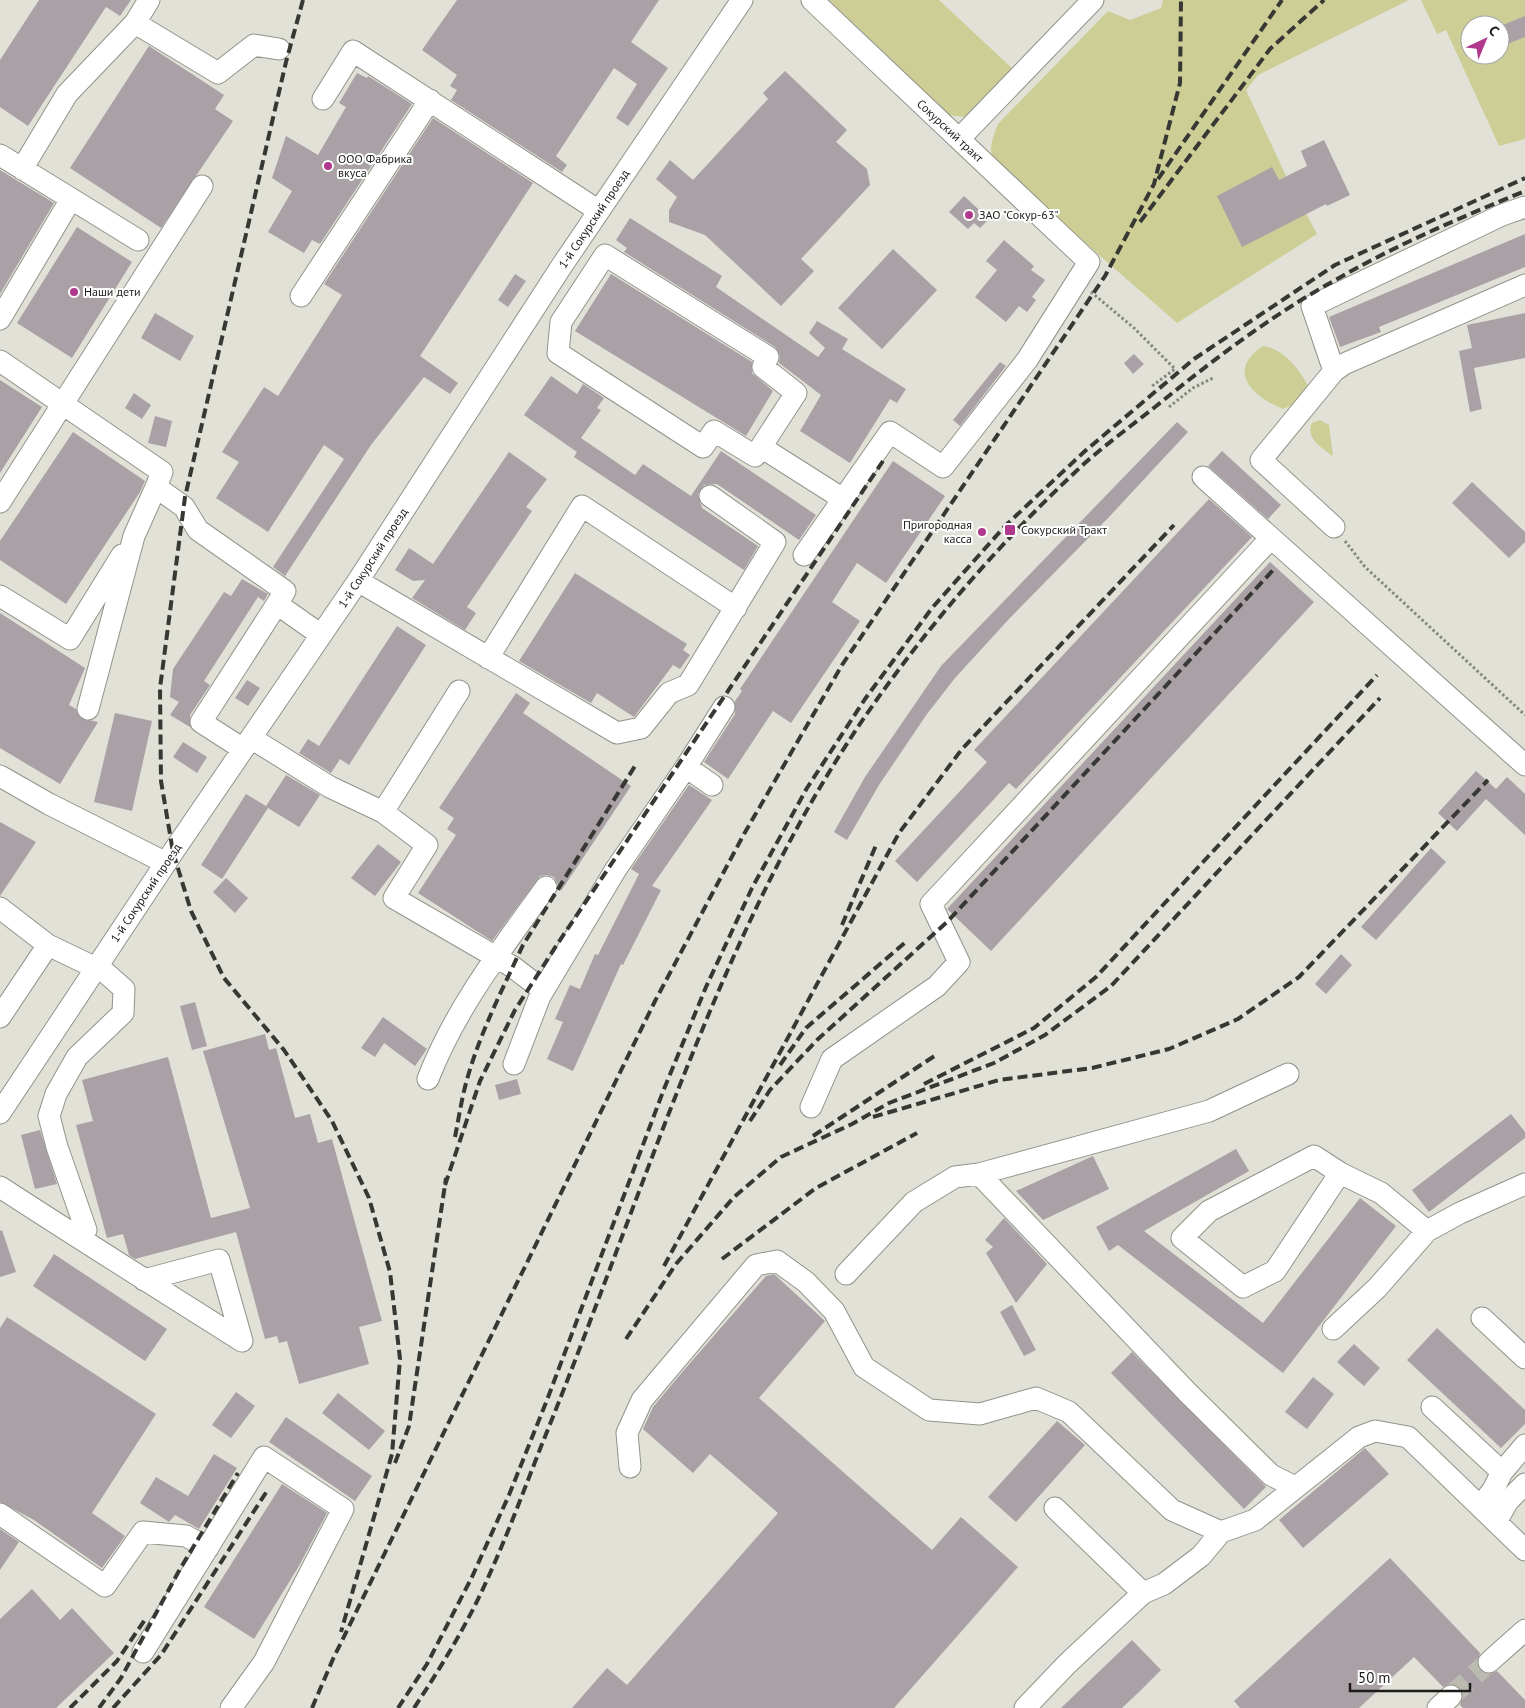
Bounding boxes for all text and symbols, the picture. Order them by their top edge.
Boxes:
north arrow [1460,15,1510,65]
text: С [1485,21,1503,40]
street label: Сокурский тракт [914,96,987,165]
place label: ООО Фабрика вкуса [338,151,412,180]
marker: ООО Фабрика вкуса [322,160,334,172]
street label: 1-й Сокурский проезд [555,166,633,271]
place label: ЗАО "Сокур-63" [979,207,1058,222]
marker: ЗАО "Сокур-63" [963,209,975,221]
place label: Наши дети [84,284,141,299]
marker: Наши дети [68,286,80,298]
street label: 1-й Сокурский проезд [335,505,411,610]
place label: Пригородная касса [903,517,972,546]
place label: Сокурский Тракт [1021,522,1107,537]
marker: Сокурский Тракт [1003,523,1017,537]
marker: Пригородная касса [976,526,988,538]
street label: 1-й Сокурский проезд [107,840,185,945]
scale bar [1350,1660,1470,1692]
text: 50 m [1358,1668,1391,1687]

